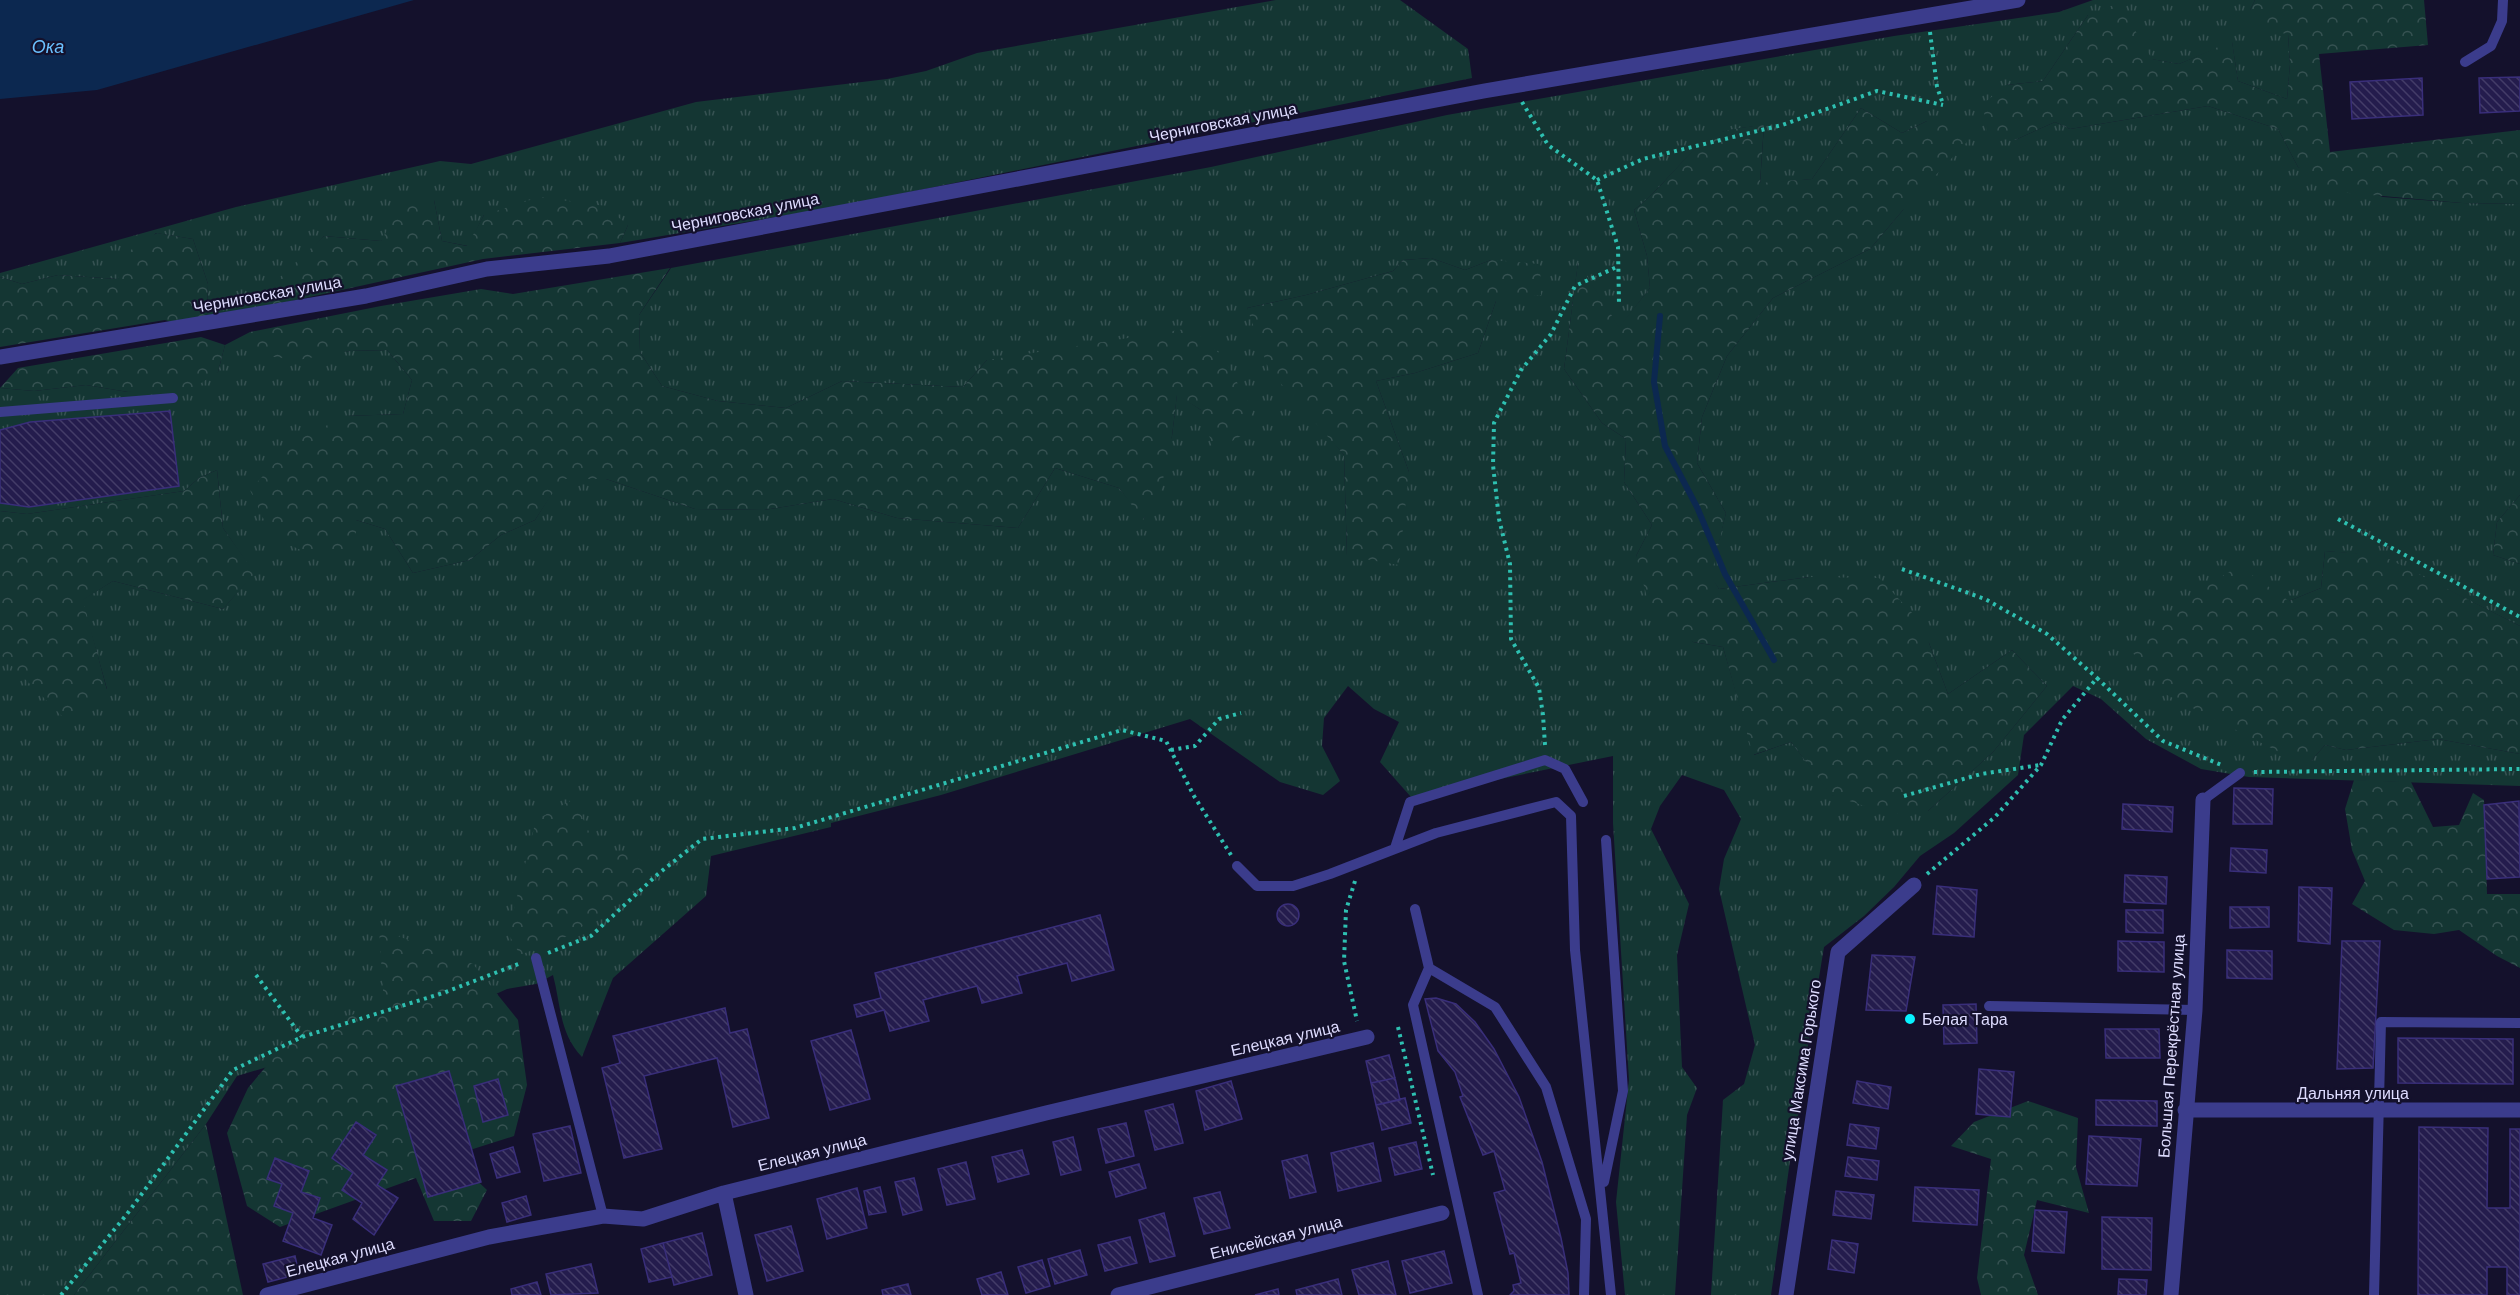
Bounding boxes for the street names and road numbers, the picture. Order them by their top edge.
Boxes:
street label: Черниговская улица [1147,98,1299,147]
street label: Черниговская улица [669,188,821,237]
street label: Черниговская улица [191,271,343,318]
street label: Большая Перекрёстная улица [2153,933,2190,1159]
street label: улица Максима Горького [1777,978,1826,1162]
street label: Елецкая улица [1229,1016,1342,1061]
street label: Дальняя улица [2297,1083,2409,1104]
street label: Елецкая улица [756,1129,869,1176]
street label: Енисейская улица [1208,1211,1344,1264]
street label: Елецкая улица [284,1233,397,1282]

